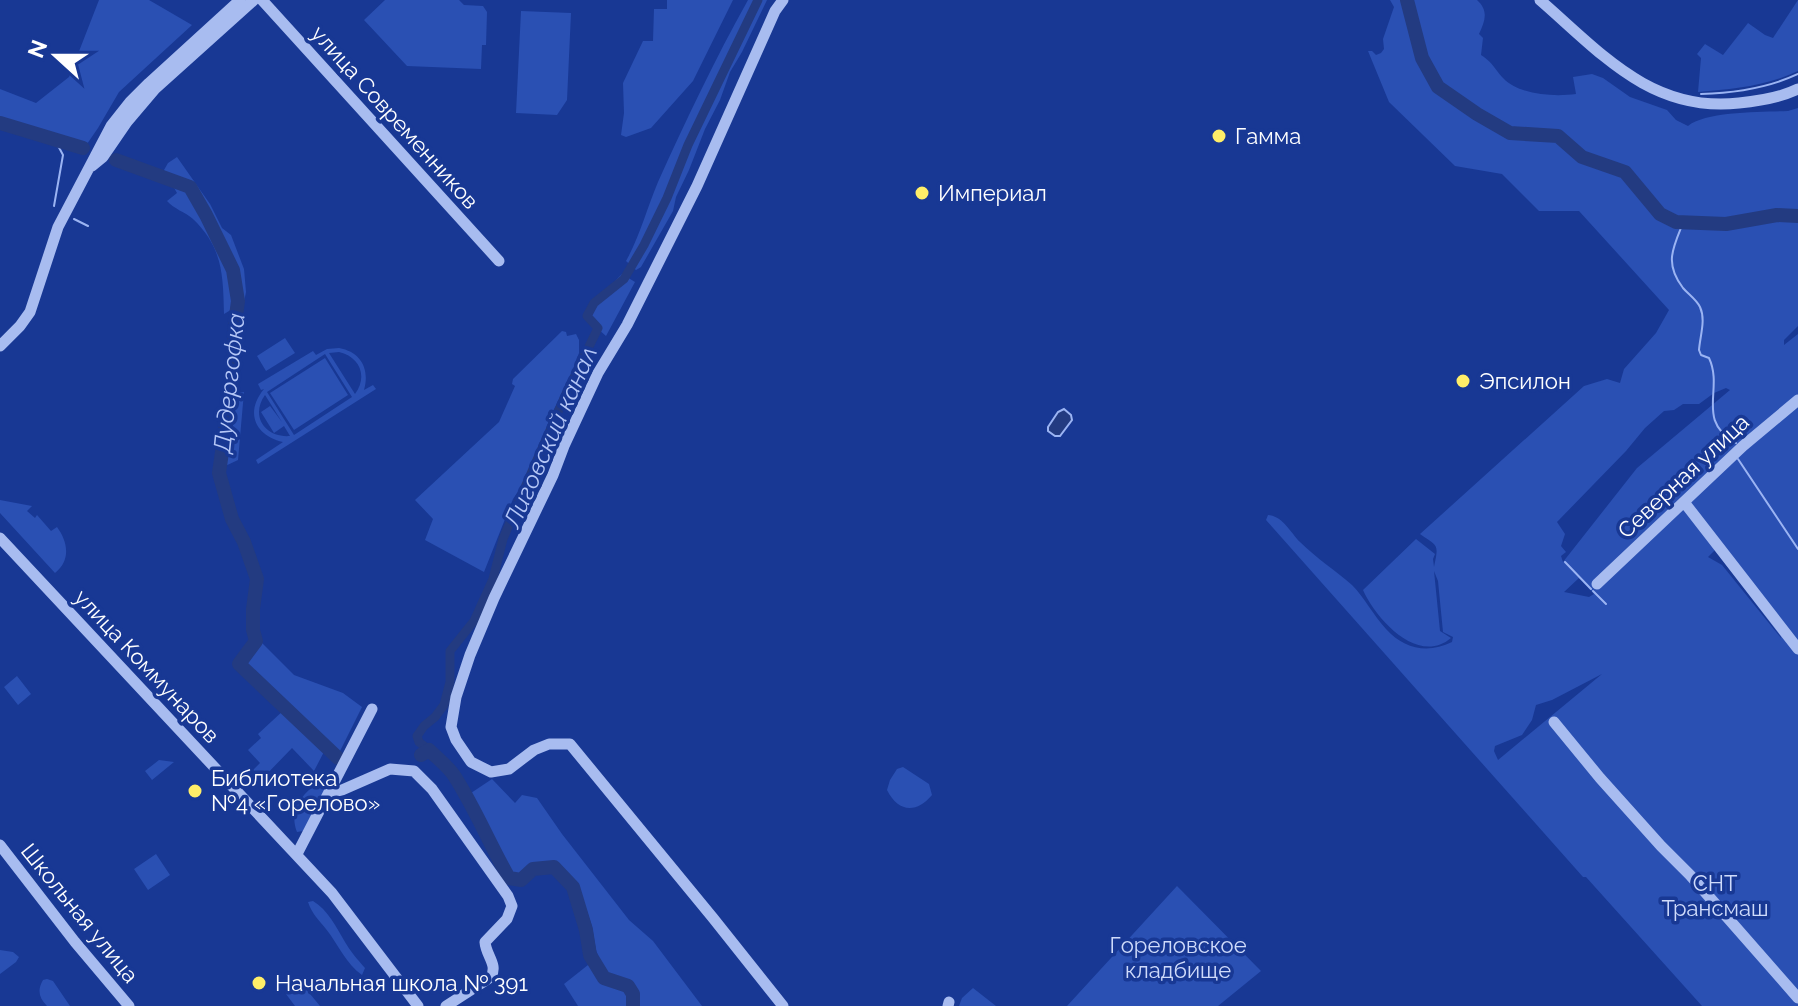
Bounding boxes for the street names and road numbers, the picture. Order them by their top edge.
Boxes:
street label: улица Современников [306,20,484,214]
street label: Северная улица [1612,409,1754,543]
street label: улица Коммунаров [69,584,225,748]
street label: Школьная улица [16,838,144,988]

